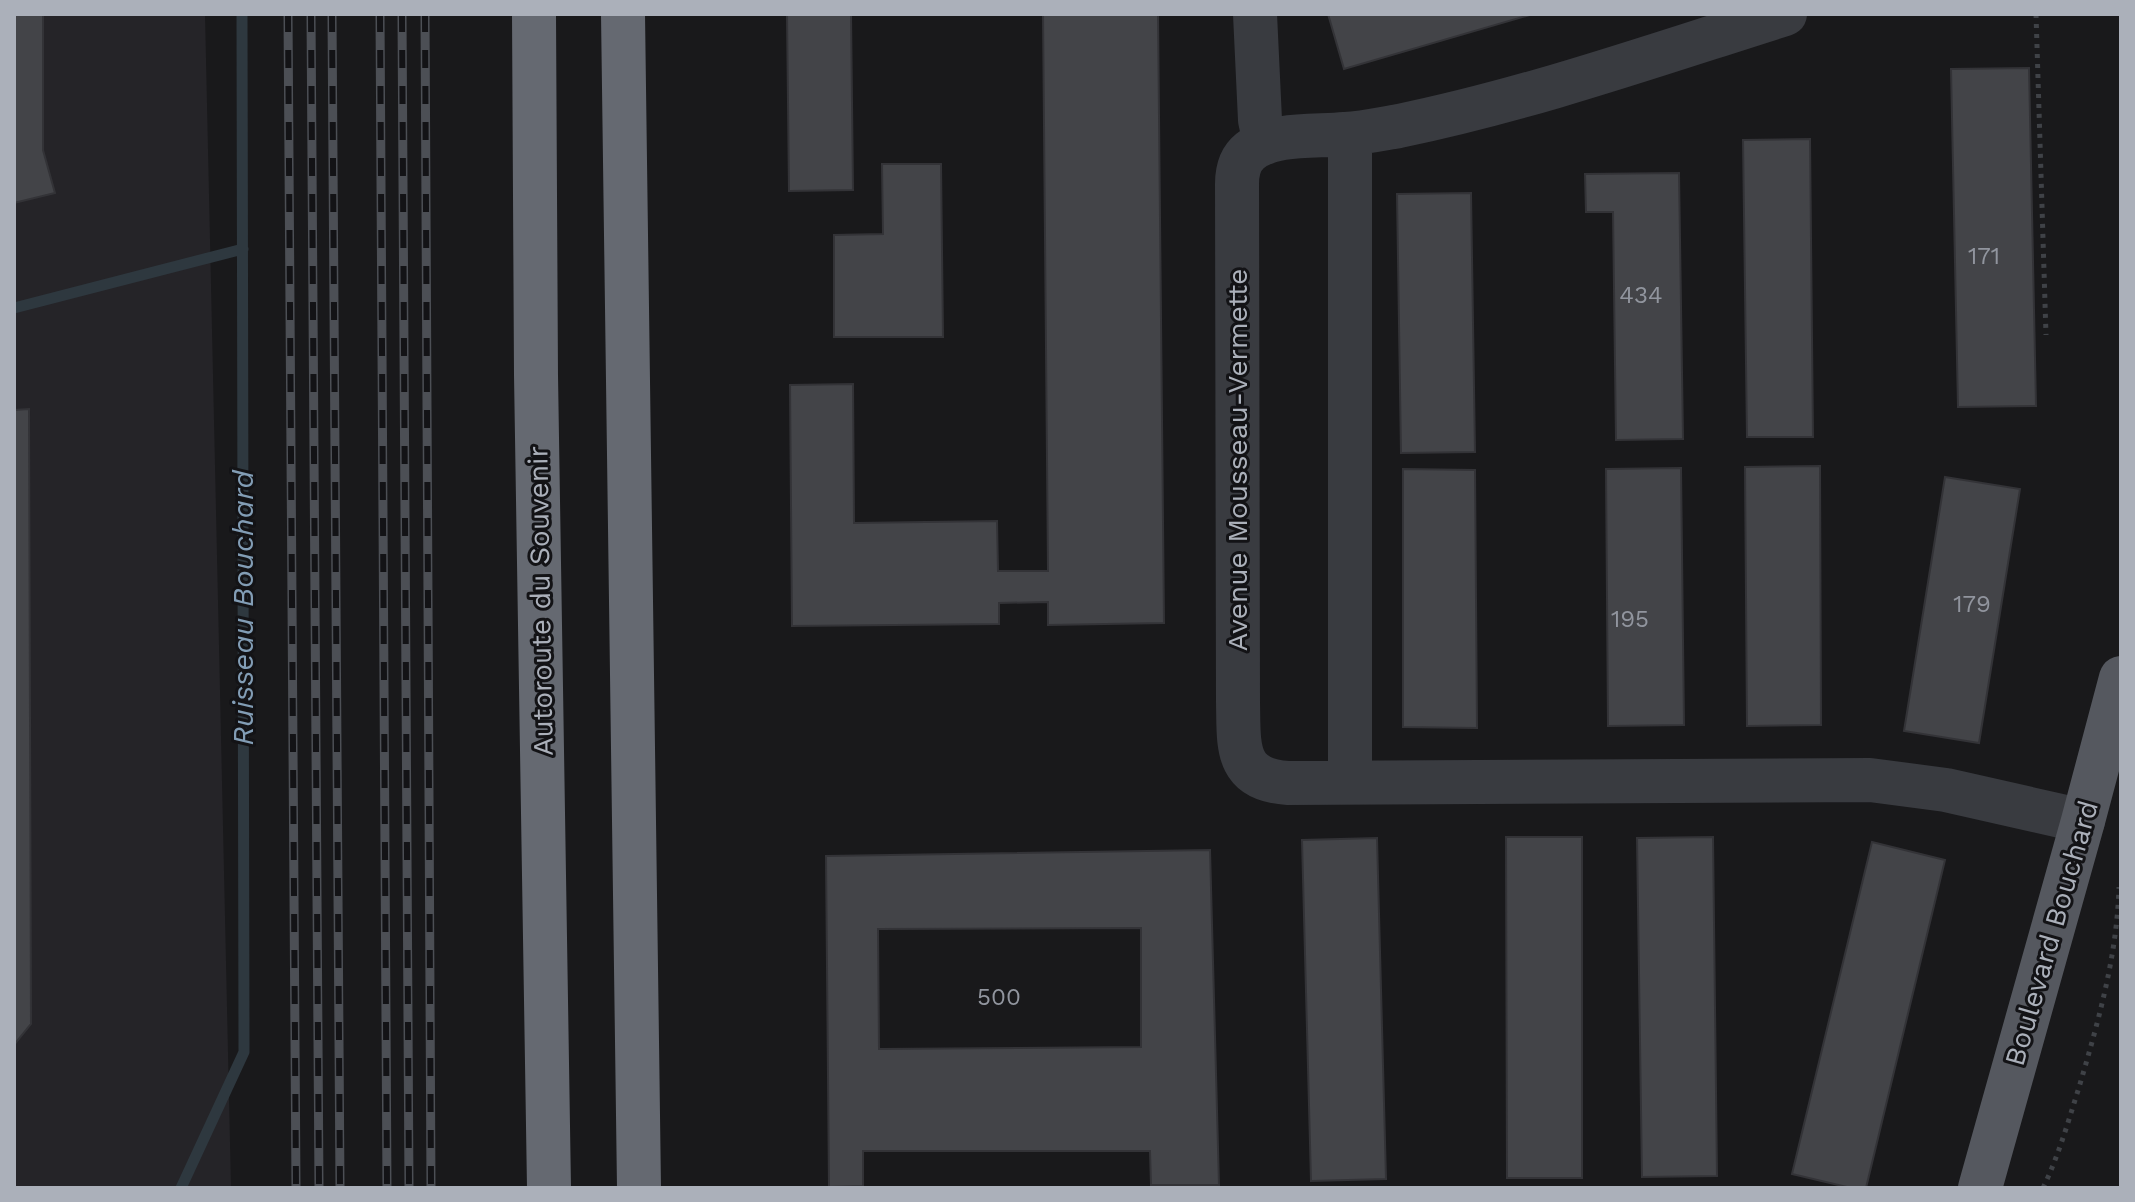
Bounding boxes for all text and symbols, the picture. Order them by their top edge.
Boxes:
house number: 171 [1968,242,2000,270]
street label: Avenue Mousseau-Vermette [1221,269,1254,651]
house number: 434 [1619,281,1663,309]
street label: Autoroute du Souvenir [521,446,560,756]
water label: Ruisseau Bouchard [225,469,260,746]
house number: 179 [1953,590,1991,618]
house number: 195 [1611,605,1649,633]
street label: Boulevard Bouchard [1998,797,2105,1070]
house number: 500 [977,983,1021,1011]

